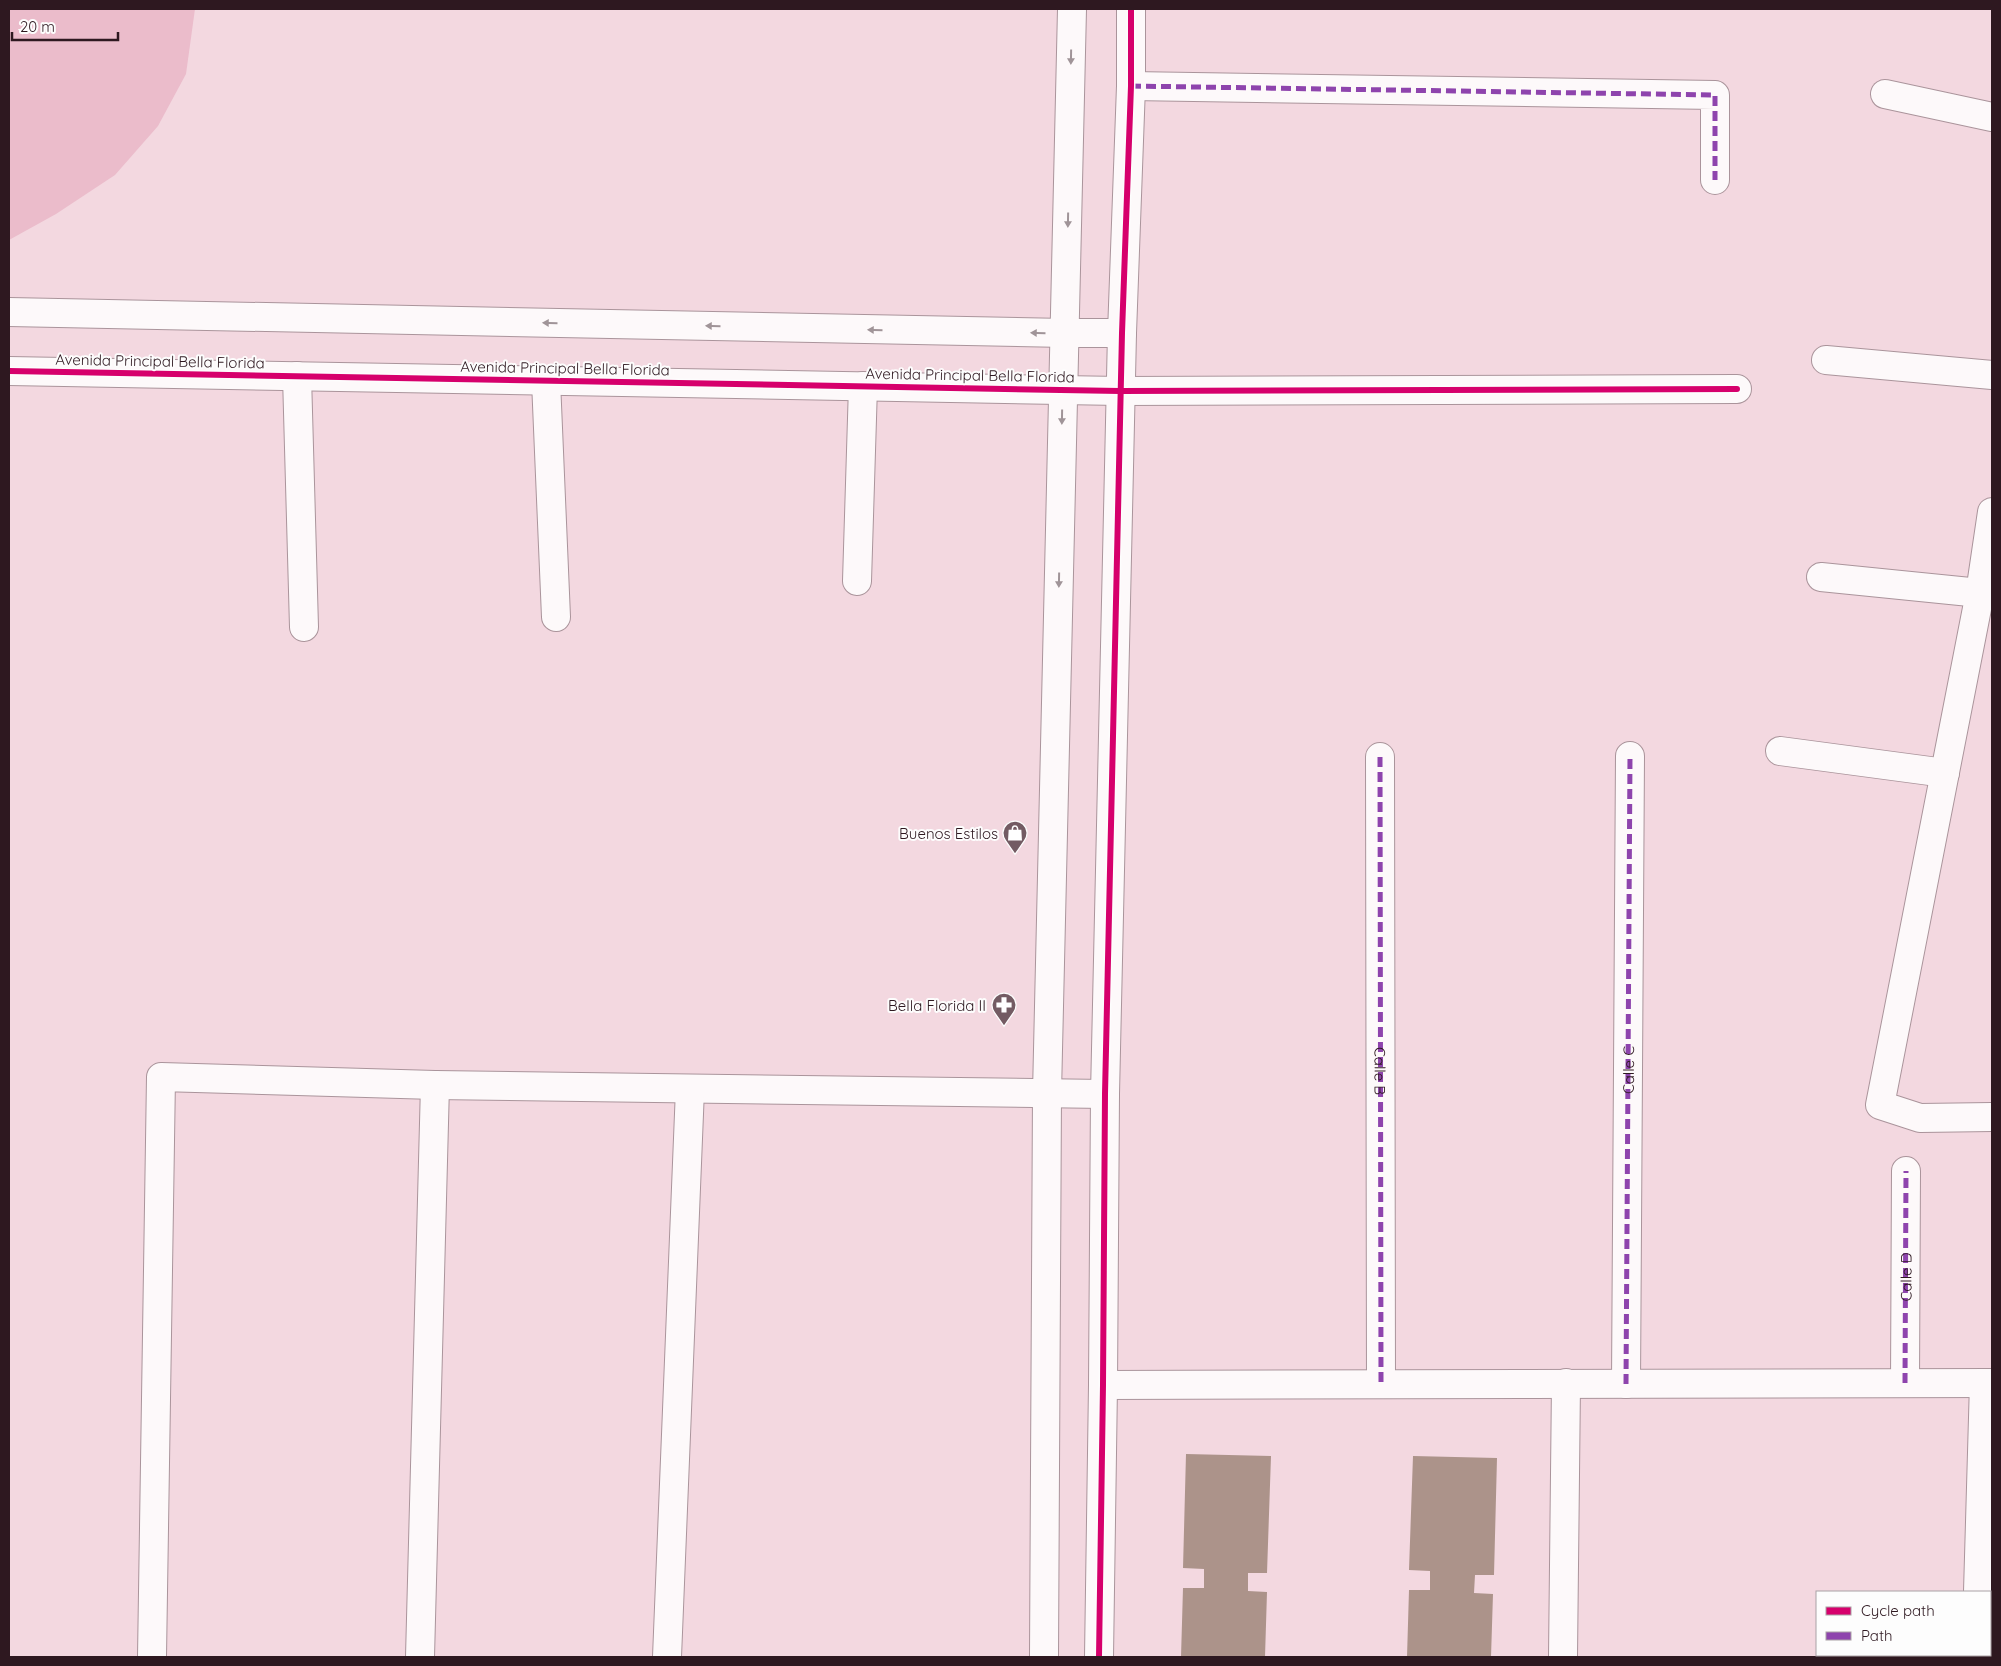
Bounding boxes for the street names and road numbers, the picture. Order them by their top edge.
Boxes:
street label: Avenida Principal Bella Florida [55,350,265,372]
street label: Avenida Principal Bella Florida [460,357,670,379]
street label: Avenida Principal Bella Florida [865,364,1075,386]
street label: Calle C [1618,1046,1638,1094]
street label: Calle B [1371,1047,1390,1095]
street label: Calle D [1896,1252,1915,1302]

